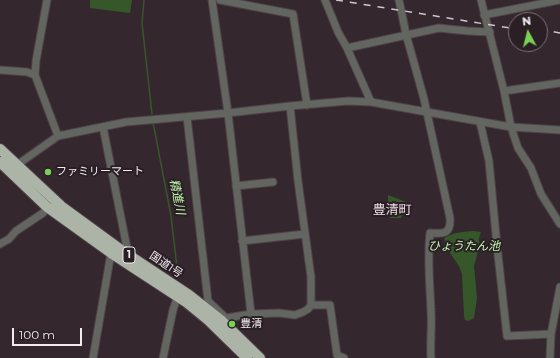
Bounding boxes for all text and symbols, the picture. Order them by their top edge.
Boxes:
north arrow [508,12,548,52]
text: N [521,14,532,29]
place label: ファミリーマート [56,165,144,179]
marker: ファミリーマート [43,167,53,177]
water label: 精進川 [166,178,188,216]
district label: 豊清町 [373,202,411,218]
water label: ひょうたん池 [428,239,500,253]
road number: 1 [123,247,135,263]
street label: 国道1号 [147,249,185,281]
place label: 豊清 [240,317,262,331]
marker: 豊清 [227,319,237,329]
scale bar [14,320,84,346]
text: 100 m [19,327,55,342]

